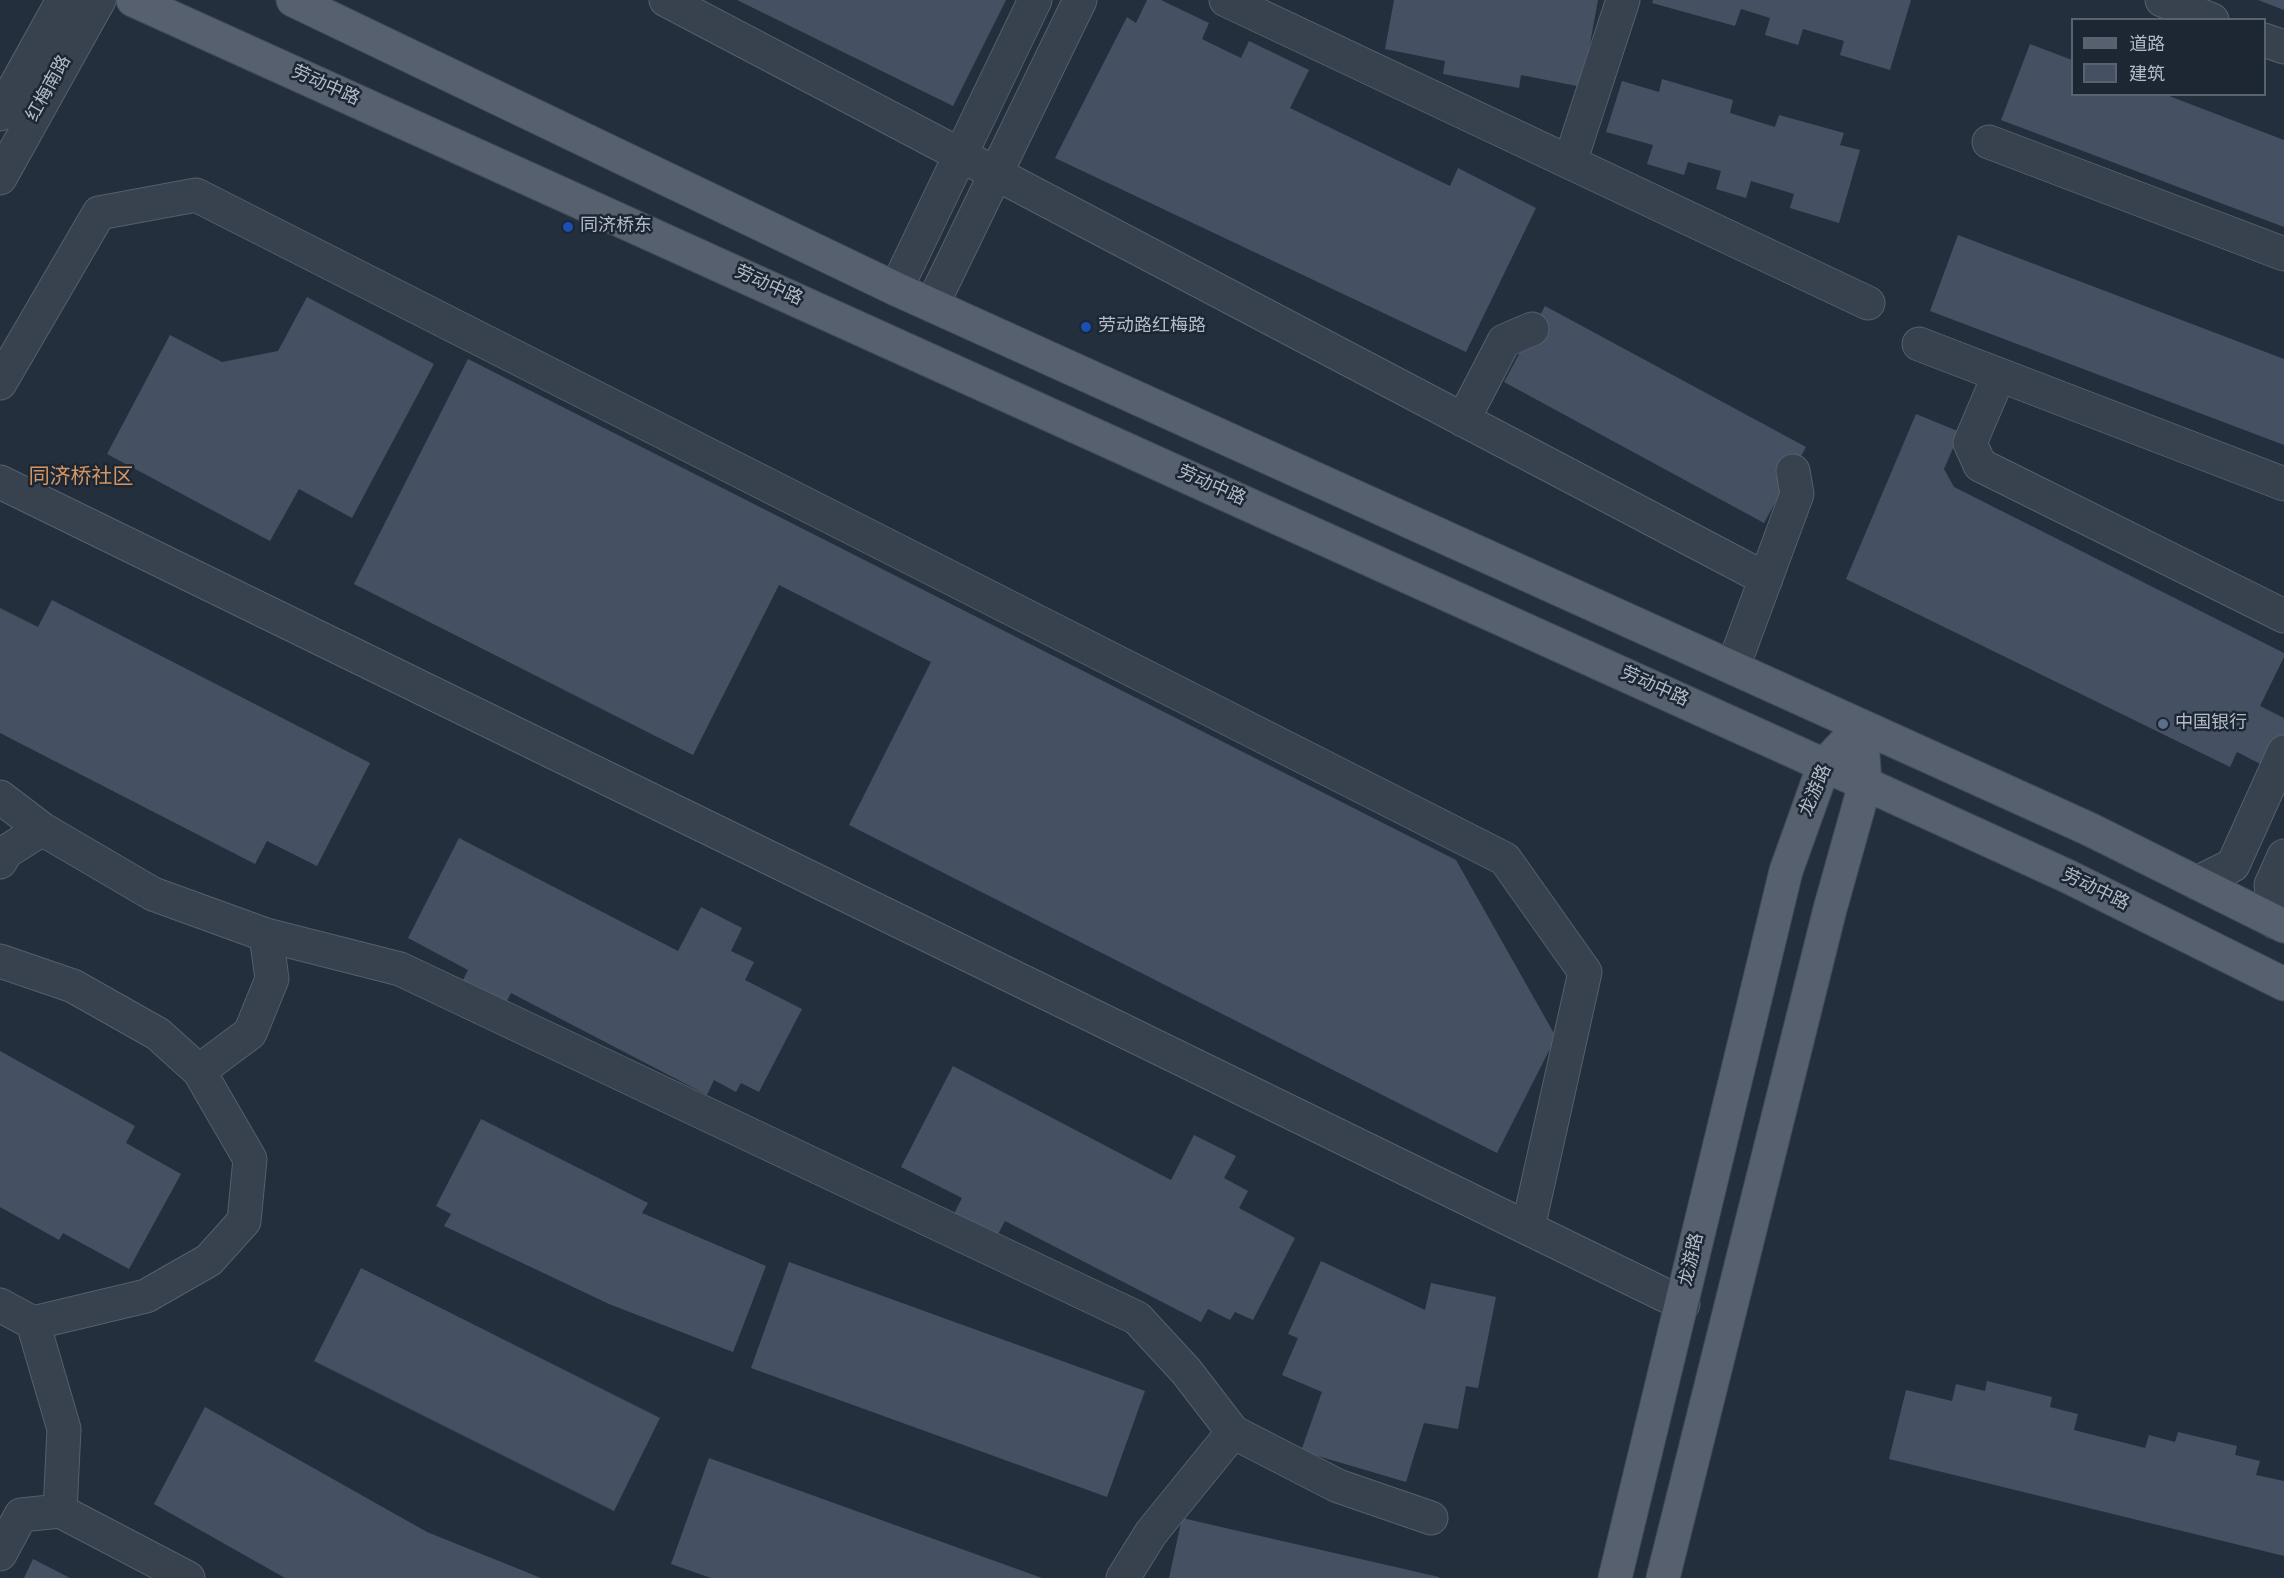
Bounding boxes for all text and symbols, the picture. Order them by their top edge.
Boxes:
legend [2071,18,2266,96]
text: 道路 [2129,34,2165,57]
street label: 红梅南路 [23,52,77,126]
street label: 劳动中路 [288,62,362,112]
text: 建筑 [2129,64,2165,87]
place label: 同济桥东 [580,216,652,238]
marker: 同济桥东 [561,220,575,234]
street label: 劳动中路 [731,262,805,312]
place label: 劳动路红梅路 [1098,316,1206,338]
marker: 劳动路红梅路 [1079,320,1093,334]
street label: 劳动中路 [1174,462,1248,512]
district label: 同济桥社区 [29,466,133,492]
street label: 劳动中路 [1617,663,1691,713]
place label: 中国银行 [2175,713,2247,735]
marker: 中国银行 [2156,717,2170,731]
street label: 龙游路 [1797,762,1837,820]
street label: 劳动中路 [2058,866,2132,916]
street label: 龙游路 [1676,1231,1710,1289]

